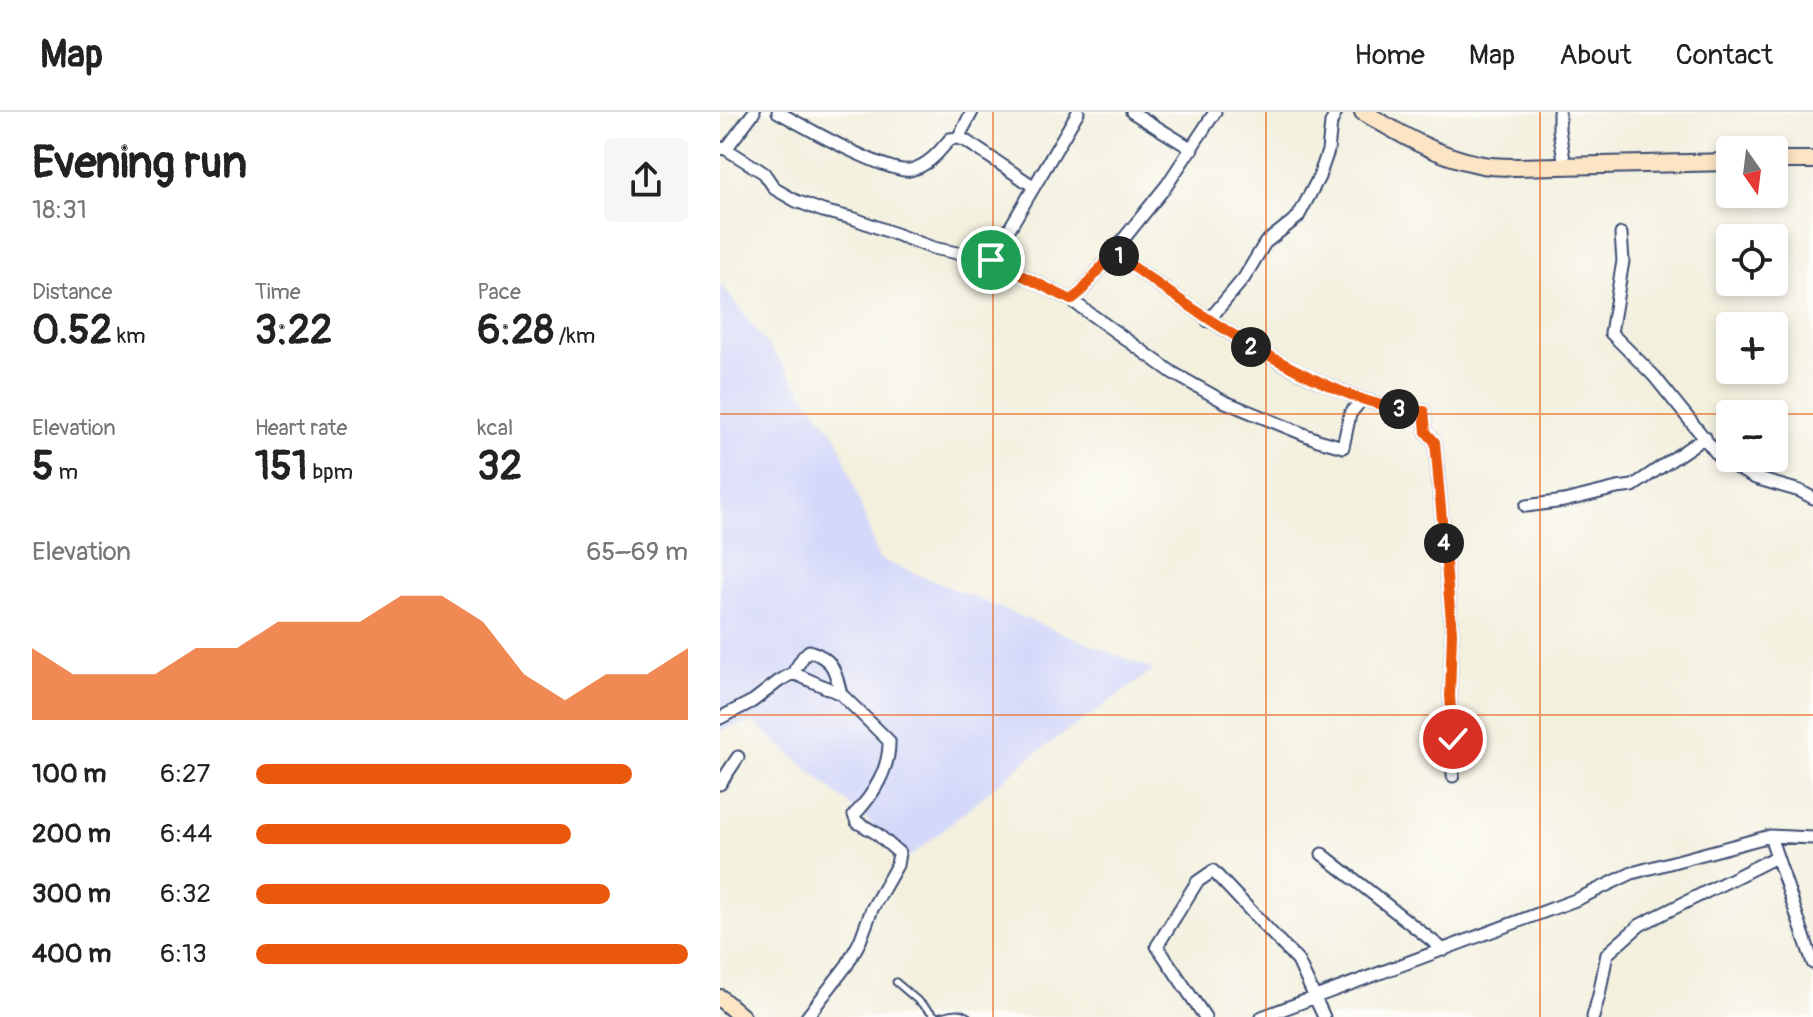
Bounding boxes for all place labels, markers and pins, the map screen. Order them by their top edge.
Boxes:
pin [957,226,1025,294]
pin: 1 [1099,236,1139,276]
pin: 2 [1231,327,1271,367]
pin: 3 [1379,389,1419,429]
pin: 4 [1424,523,1464,563]
pin [1419,705,1487,773]

